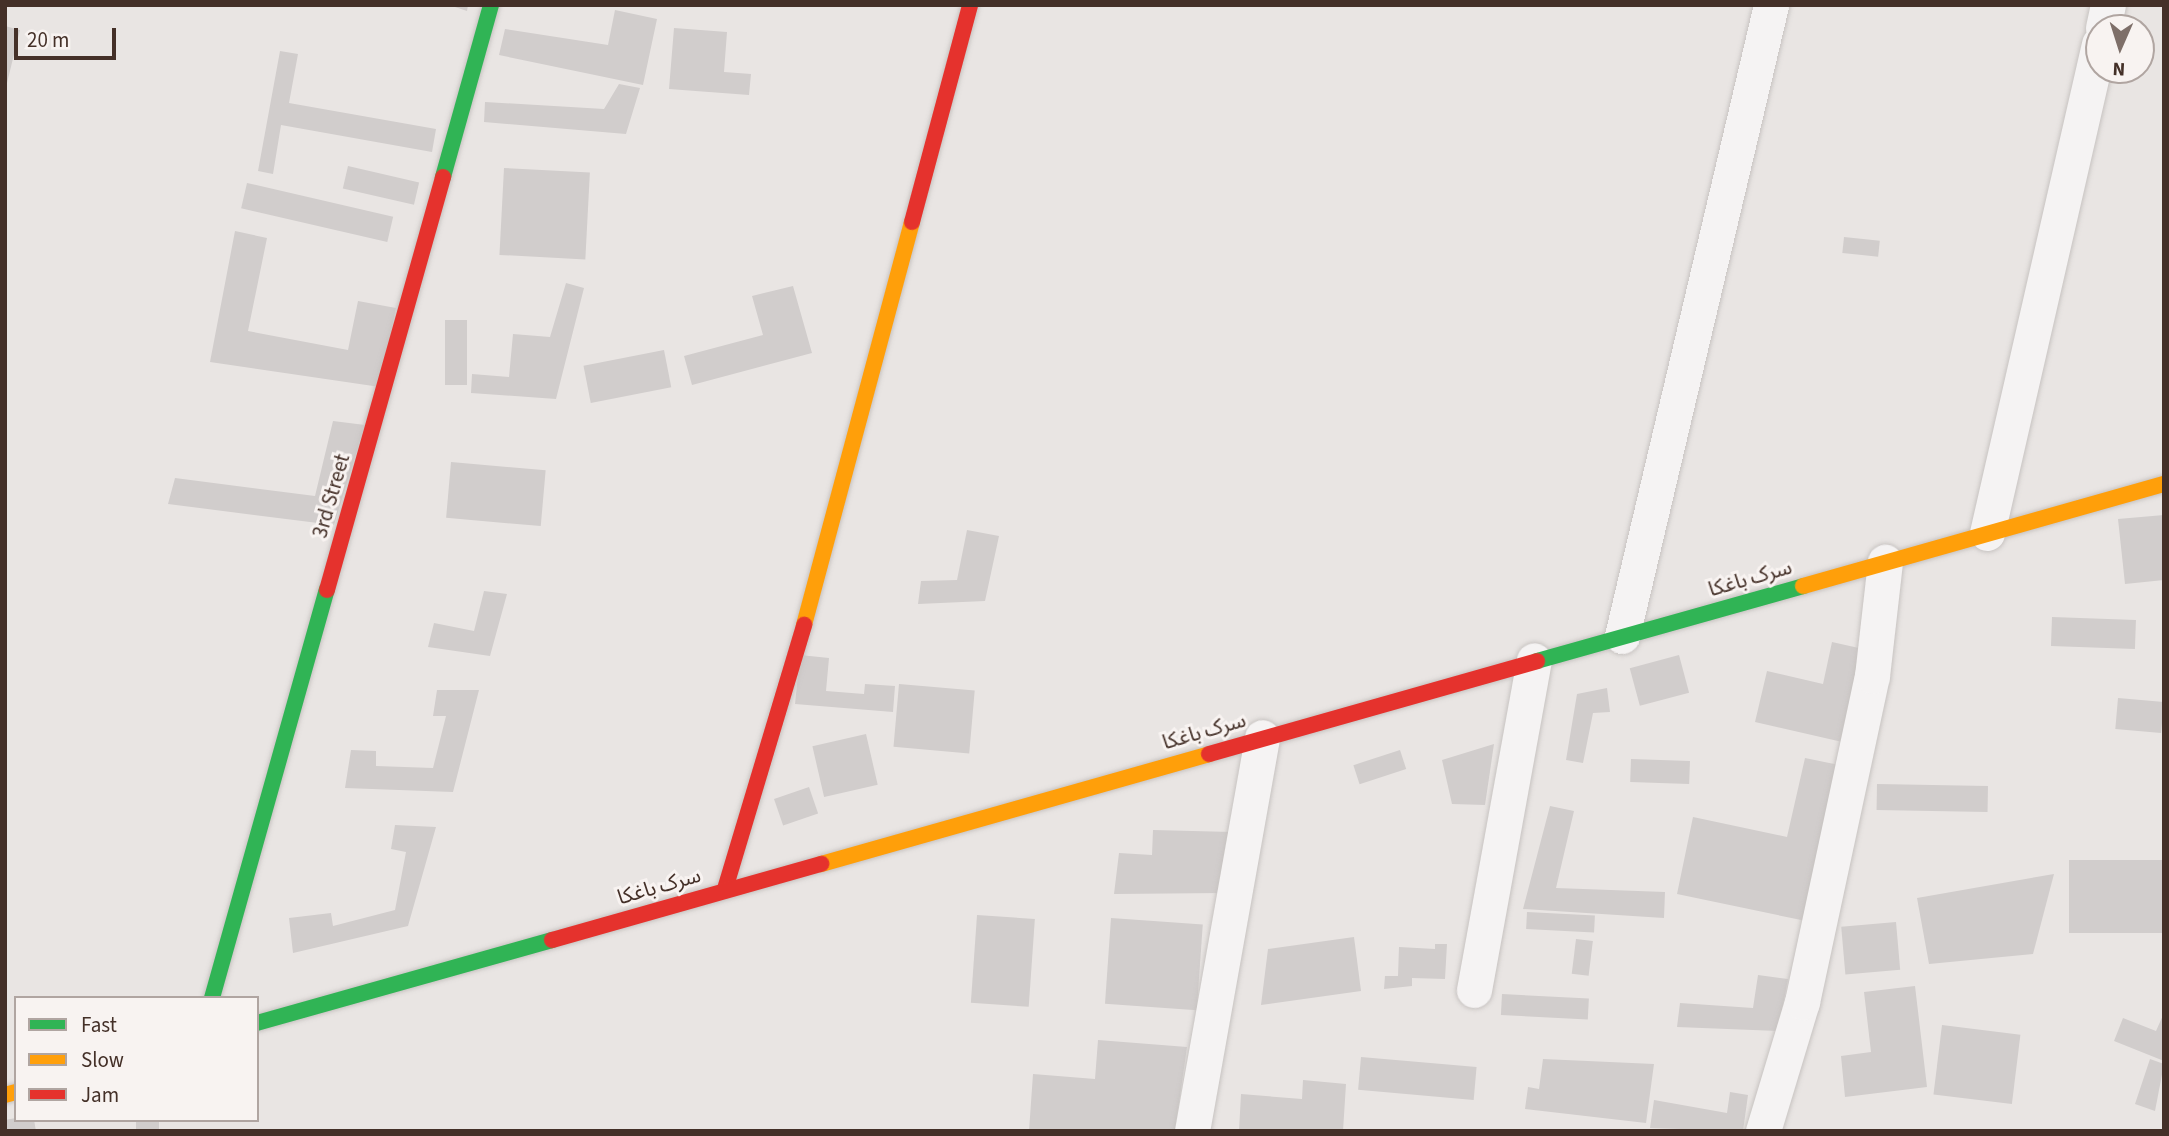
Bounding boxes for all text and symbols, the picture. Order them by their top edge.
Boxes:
scale bar [18,14,119,58]
north arrow [2085,14,2155,84]
text: 20 m [27,25,69,55]
text: N [2112,55,2126,82]
street label: 3rd Street [307,451,355,541]
street label: سرک باغکا [1705,554,1795,602]
street label: سرک باغکا [1159,707,1249,755]
street label: سرک باغکا [614,862,704,910]
legend [14,996,259,1122]
text: Fast [81,1010,117,1040]
text: Slow [81,1045,124,1075]
text: Jam [81,1080,119,1110]

